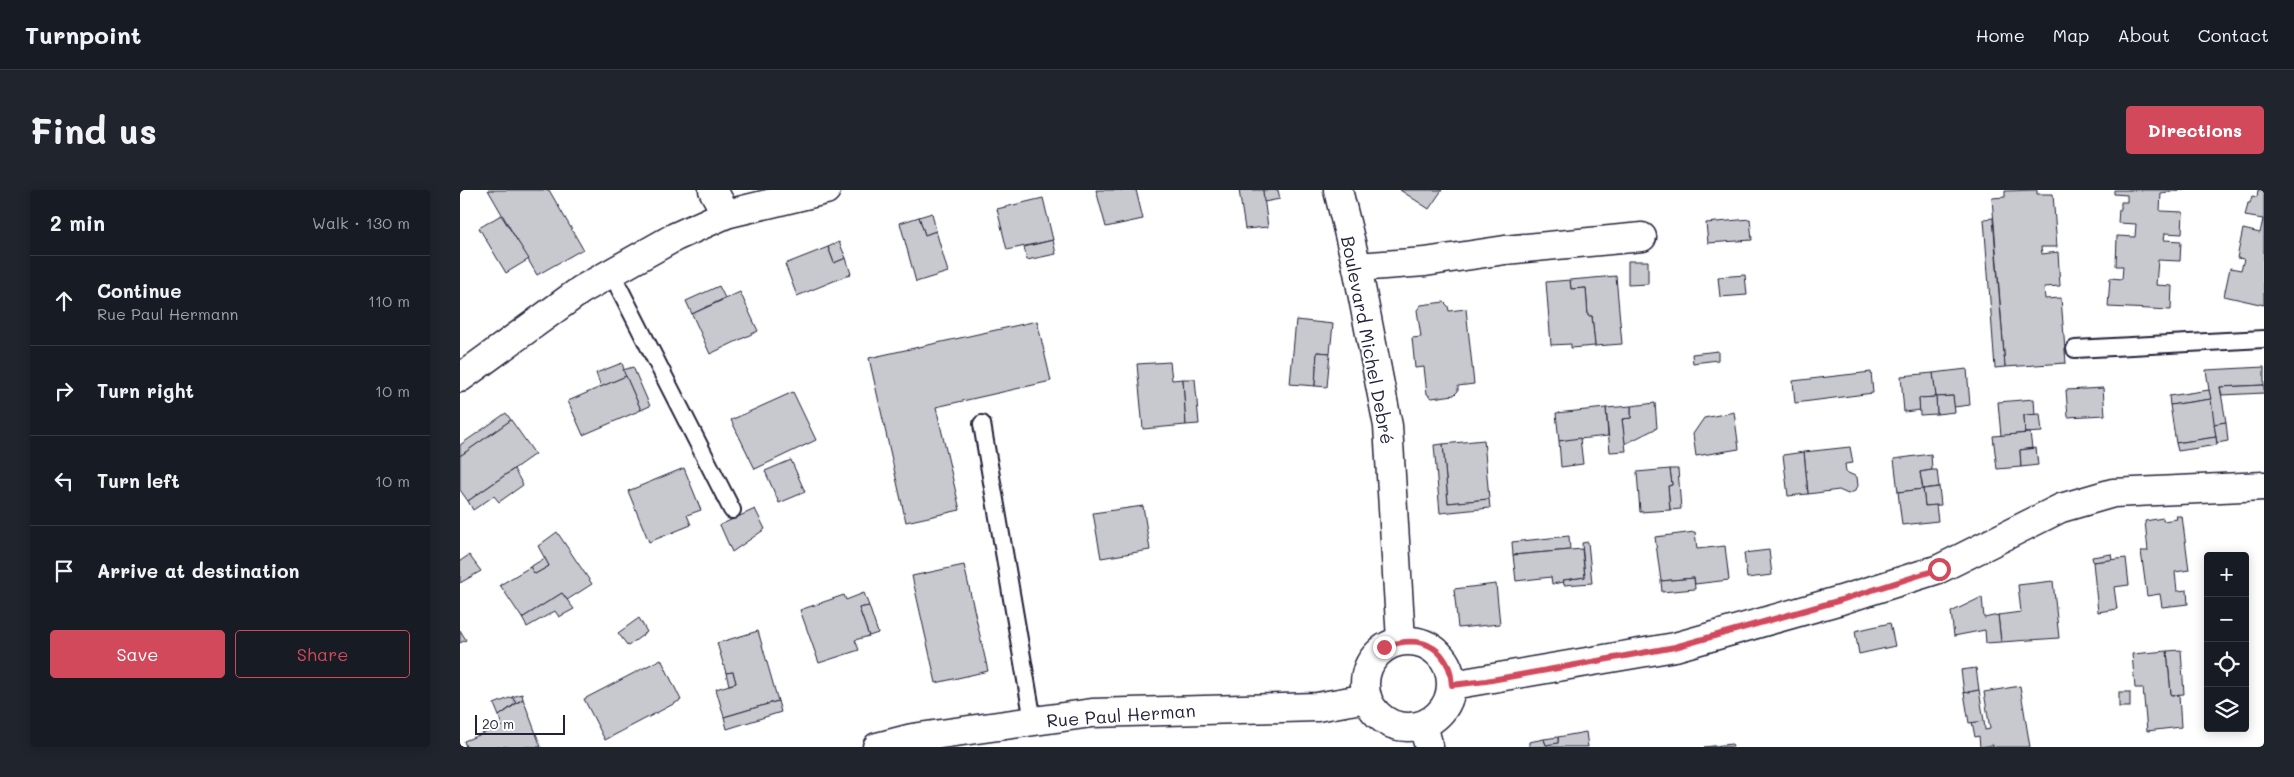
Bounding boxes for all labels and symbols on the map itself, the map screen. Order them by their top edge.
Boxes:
street label: Boulevard Michel Debré [1336,234,1400,446]
route start [1928,558,1951,581]
route end [1373,636,1396,659]
street label: Rue Paul Herman [1046,698,1196,732]
scale bar [475,712,565,735]

